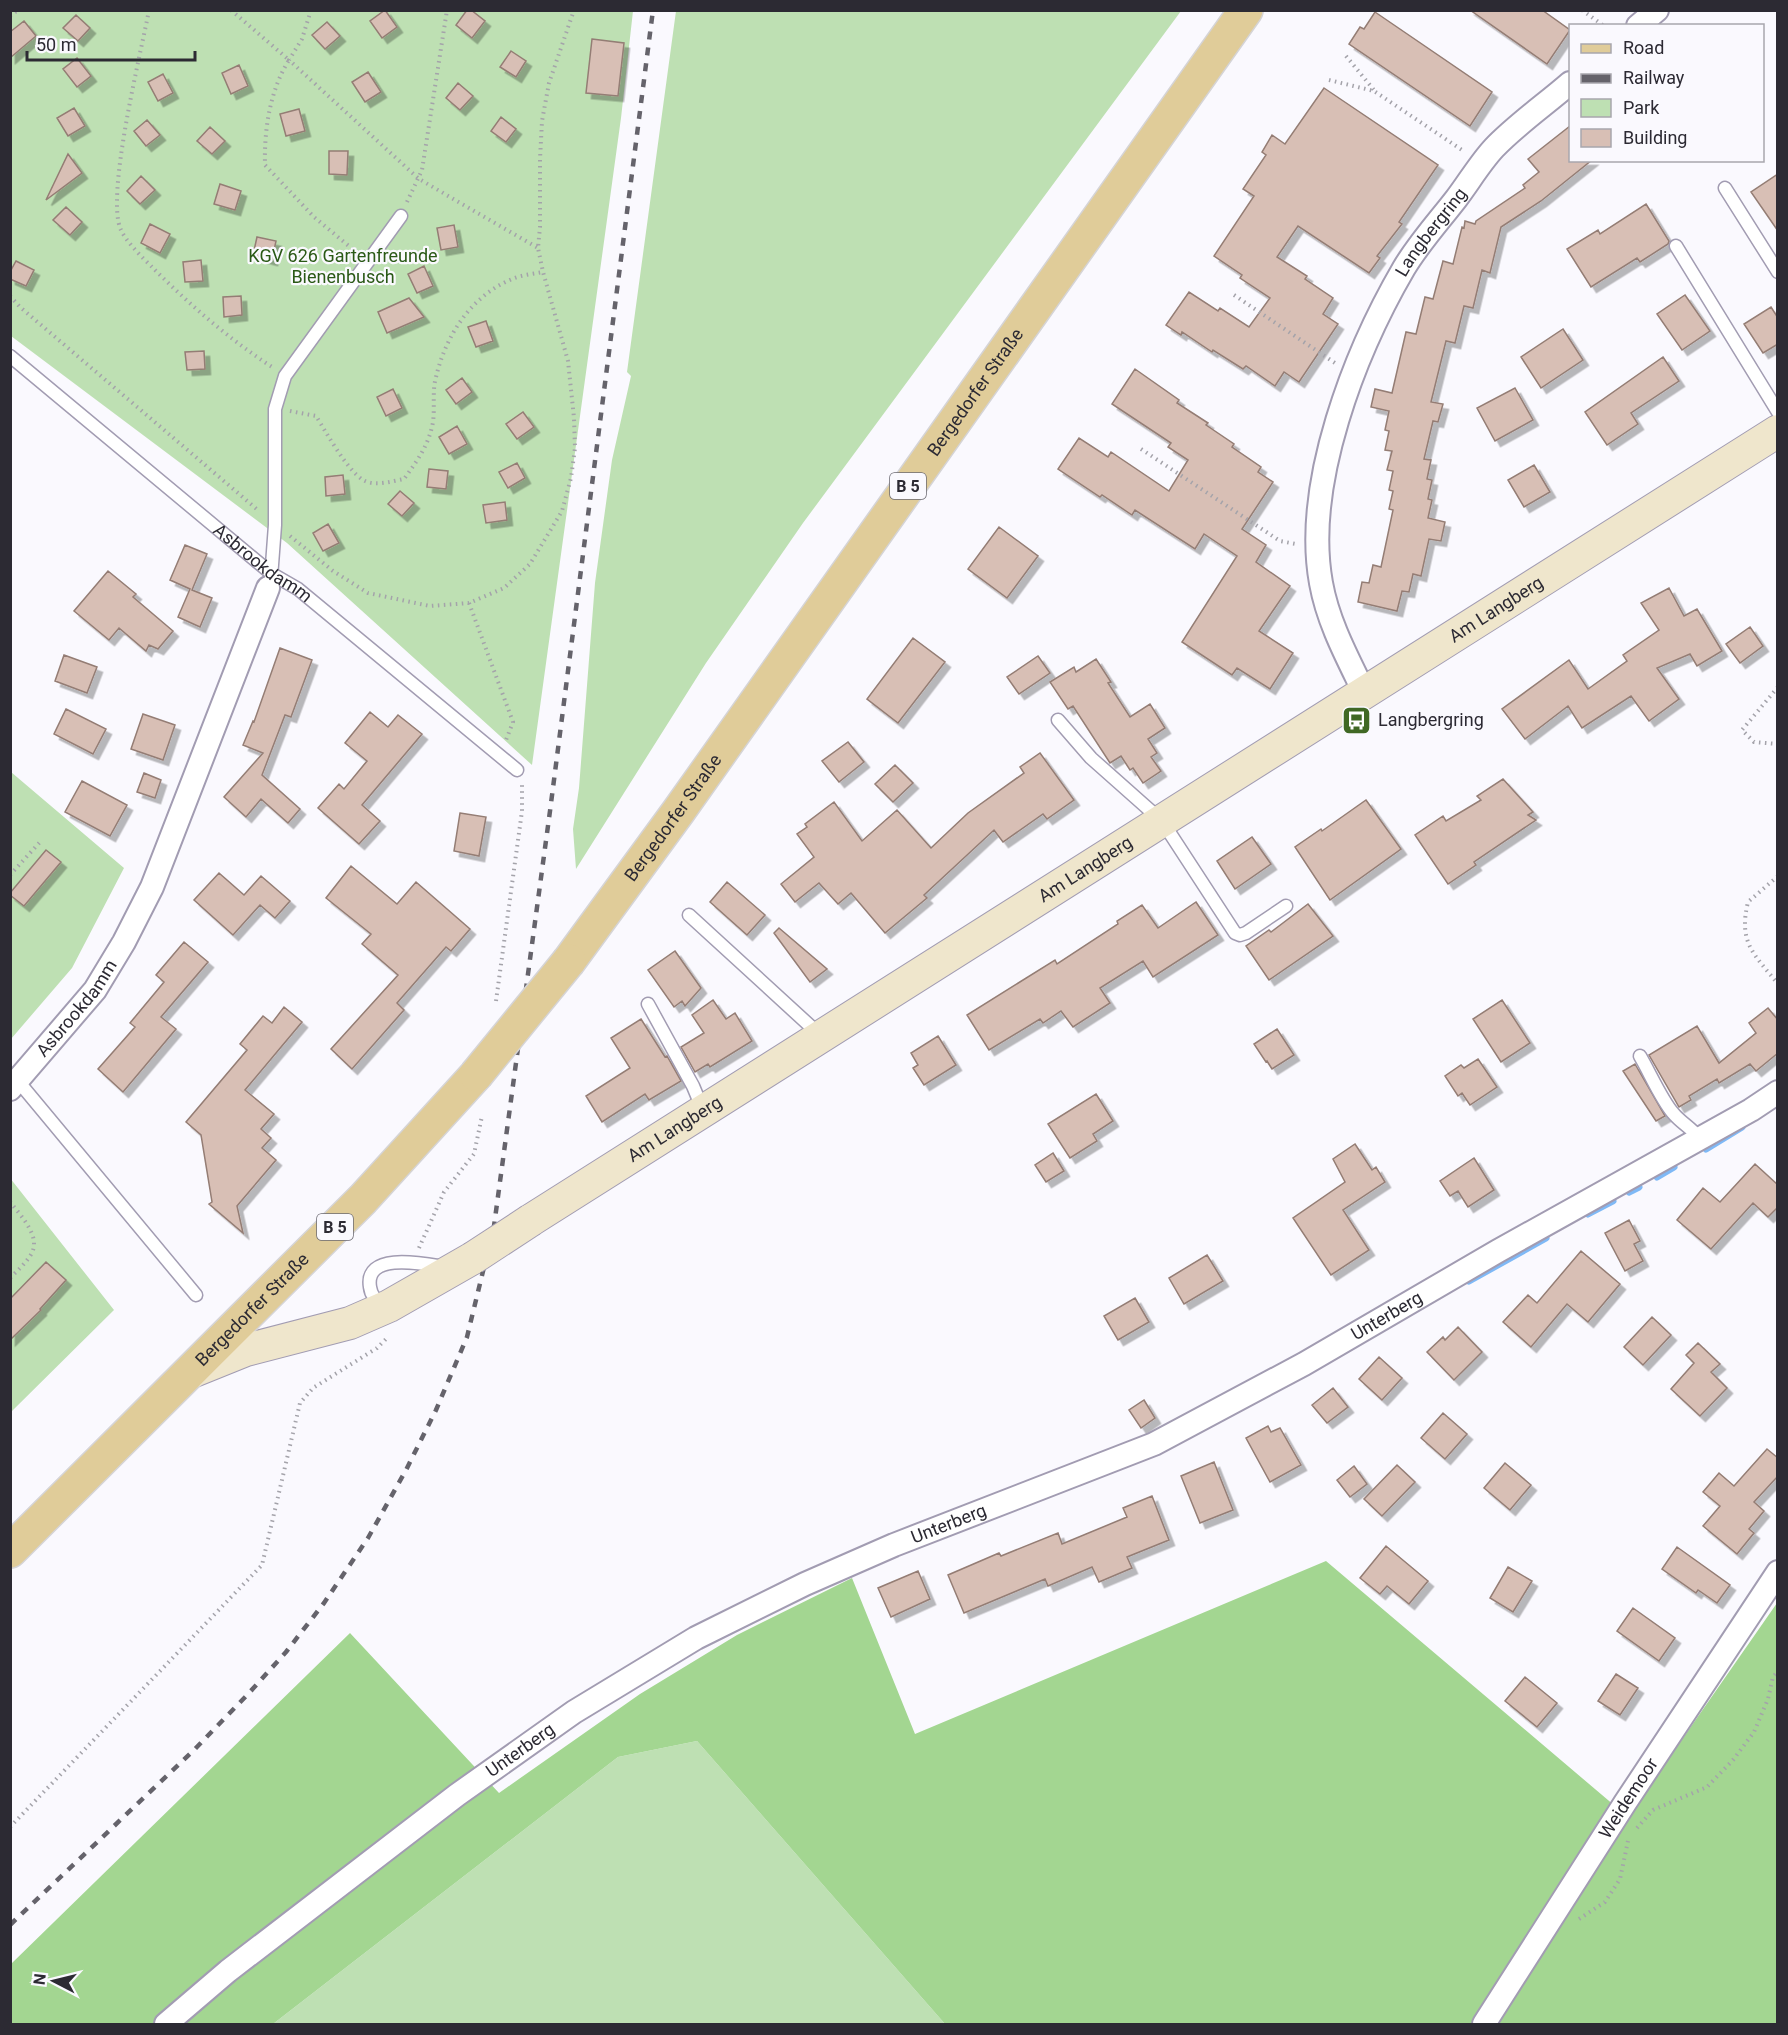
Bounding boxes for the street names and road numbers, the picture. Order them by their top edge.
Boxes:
street label: Langbergring [1390,183,1471,280]
street label: Bergedorfer Straße [923,324,1027,460]
road number: B 5 [890,473,926,499]
street label: Asbrookdamm [210,519,317,606]
street label: Am Langberg [1445,571,1547,647]
street label: Bergedorfer Straße [620,750,726,885]
street label: Am Langberg [1034,831,1136,906]
street label: Asbrookdamm [32,956,121,1061]
street label: Am Langberg [623,1091,725,1166]
road number: B 5 [317,1214,353,1240]
street label: Bergedorfer Straße [191,1248,313,1370]
street label: Unterberg [1347,1286,1426,1344]
street label: Unterberg [908,1499,989,1547]
street label: Unterberg [482,1718,558,1781]
street label: Weidemoor [1594,1754,1662,1842]

